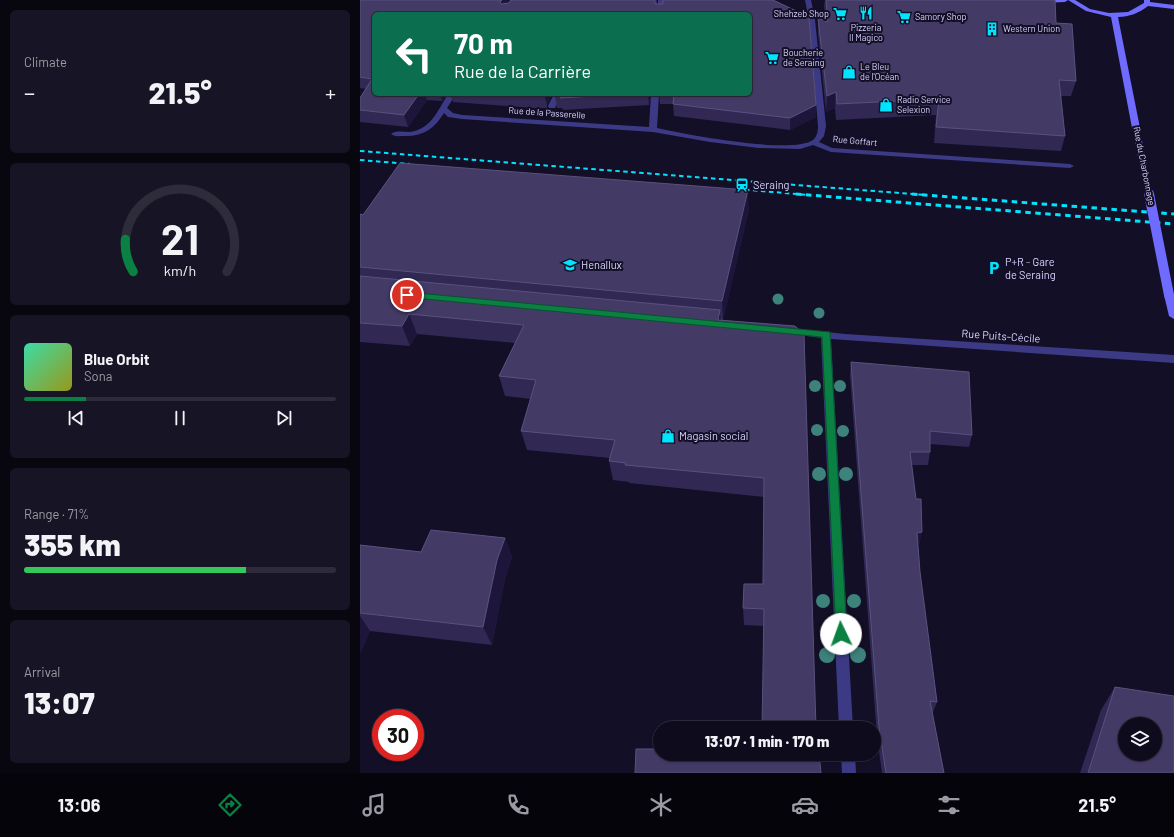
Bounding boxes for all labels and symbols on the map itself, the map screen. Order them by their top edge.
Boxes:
restaurant icon: Pizzeria Il Magico [858,5,874,21]
supermarket icon: Shehzeb Shop [832,6,848,22]
place label: Shehzeb Shop [774,8,829,19]
supermarket icon: Samory Shop [896,9,912,25]
place label: Samory Shop [915,11,967,22]
building icon: Western Union [984,21,1000,37]
place label: Pizzeria Il Magico [849,22,883,43]
place label: Western Union [1003,23,1060,34]
place label: Boucherie de Seraing [783,47,825,68]
supermarket icon: Boucherie de Seraing [764,50,780,66]
place label: Le Bleu de l'Océan [860,61,899,82]
shop icon: Le Bleu de l'Océan [841,64,857,80]
place label: Radio Service Selexion [897,94,951,115]
shop icon: Radio Service Selexion [878,97,894,113]
street label: Rue de la Passerelle [508,104,586,121]
street label: Rue du Charbonnage [1131,125,1158,207]
street label: Rue Goffart [832,133,878,148]
station icon: Seraing [734,177,750,193]
place label: Seraing [753,178,790,191]
place label: P+R - Gare de Seraing [1005,255,1056,281]
school or university icon: Henallux [562,257,578,273]
place label: Henallux [581,258,622,271]
parking icon: P+R - Gare de Seraing [986,260,1002,276]
pin [390,278,424,312]
street label: Rue Puits-Cécile [961,326,1041,345]
shop icon: Magasin social [660,428,676,444]
place label: Magasin social [679,429,748,442]
position arrow [820,613,862,655]
speed limit sign: 30 [372,709,424,761]

